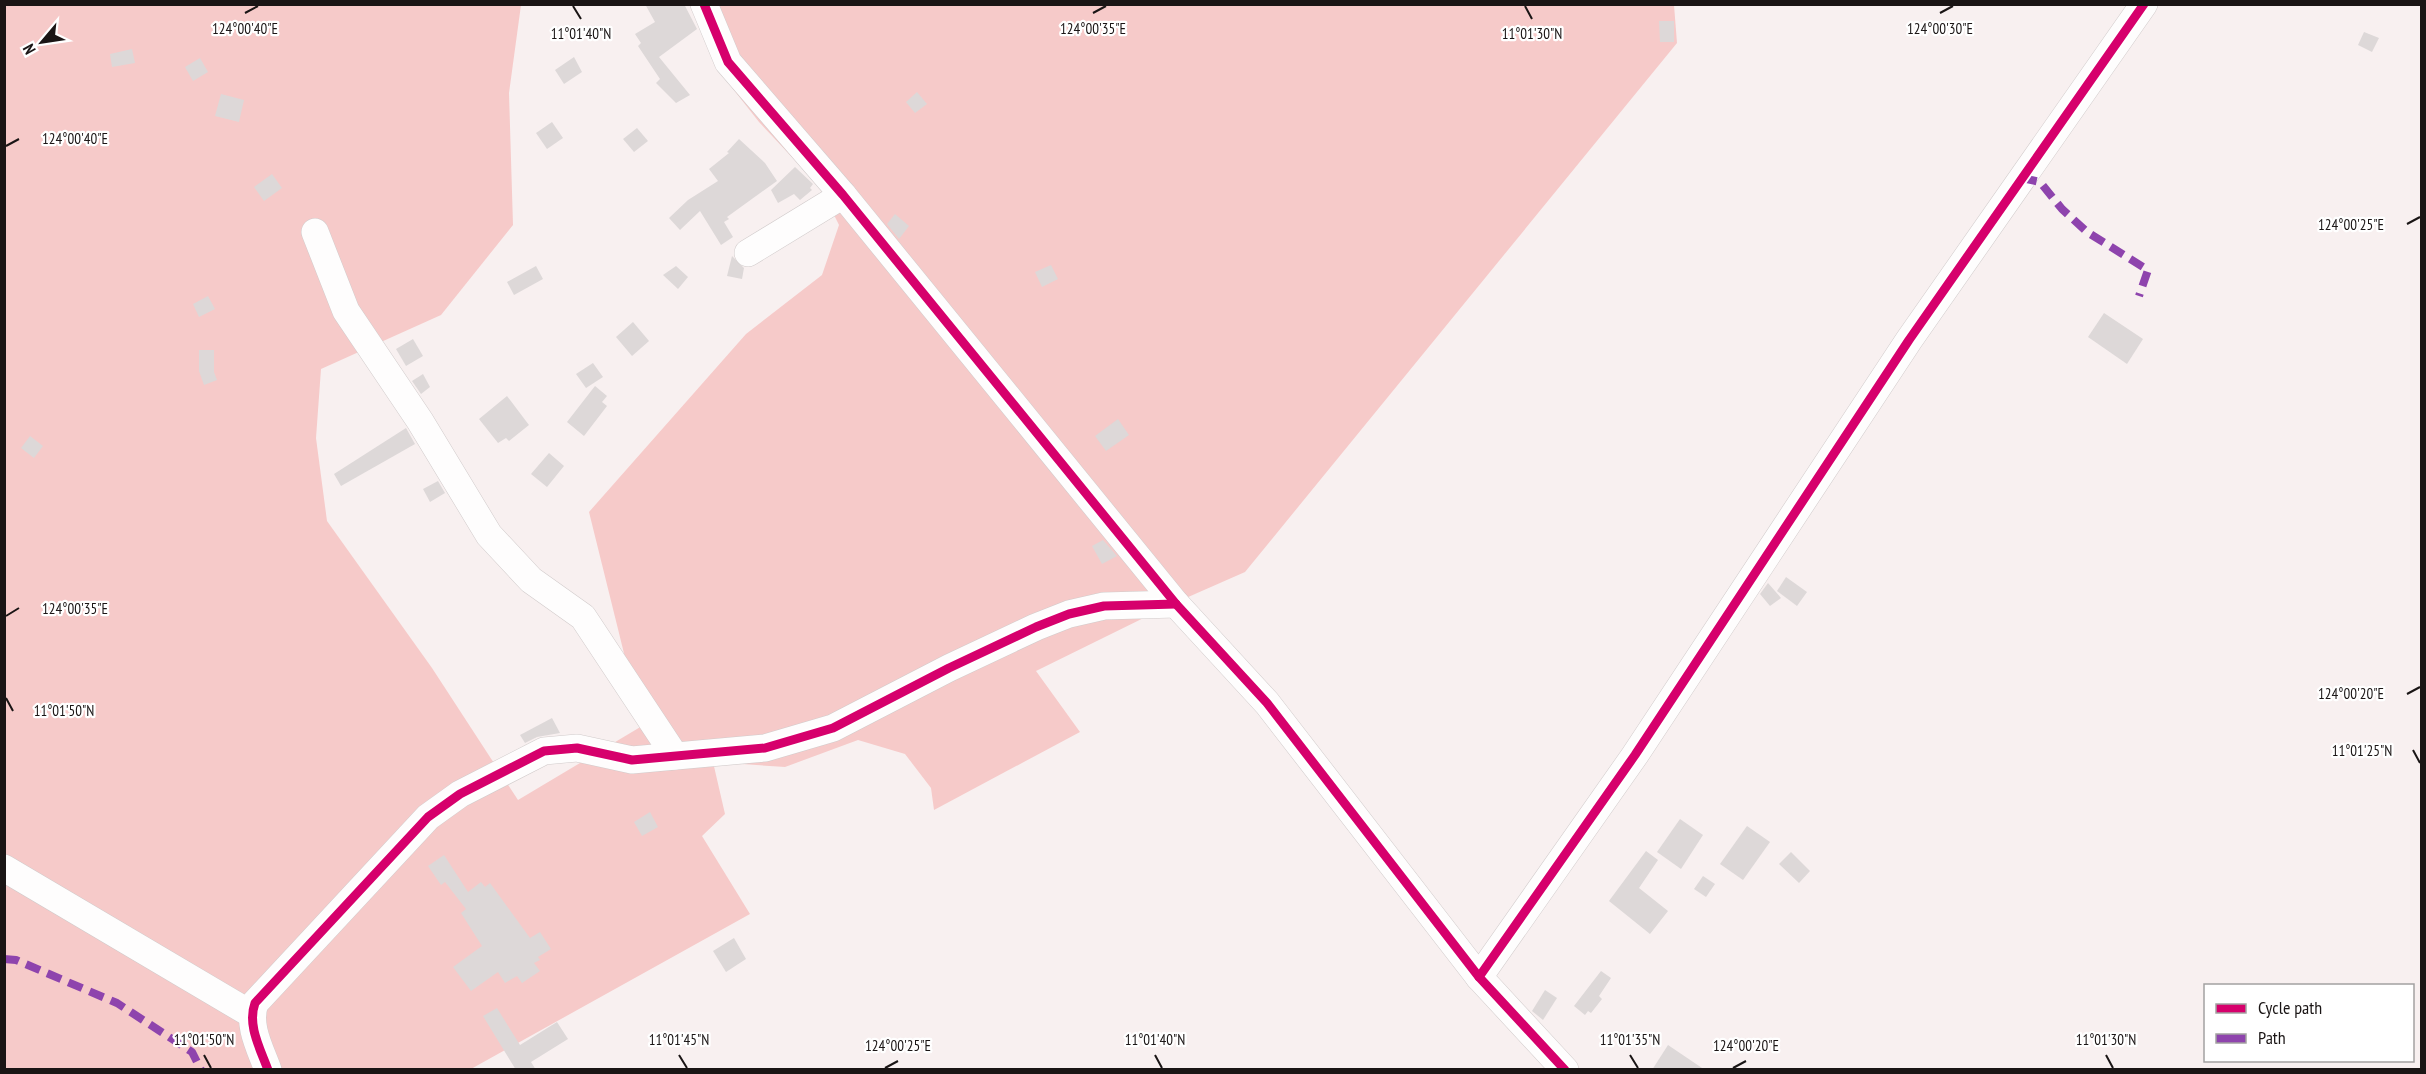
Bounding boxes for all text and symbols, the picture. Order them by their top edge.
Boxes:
north arrow [12,12,72,72]
text: 124°00'40"E [212,19,278,38]
text: 124°00'35"E [1060,19,1126,38]
text: 124°00'30"E [1907,19,1973,38]
text: 11°01'40"N [551,24,611,43]
text: 11°01'30"N [1502,24,1562,43]
text: N [18,41,40,58]
text: 124°00'40"E [42,129,108,148]
text: 124°00'25"E [2318,215,2384,234]
text: 124°00'35"E [42,599,108,618]
text: 124°00'20"E [2318,684,2384,703]
text: 11°01'50"N [34,701,94,720]
text: 11°01'25"N [2332,741,2392,760]
legend [2204,984,2414,1062]
text: Cycle path [2258,996,2322,1019]
text: Path [2258,1026,2286,1049]
text: 11°01'50"N [174,1030,234,1049]
text: 11°01'45"N [649,1030,709,1049]
text: 11°01'40"N [1125,1030,1185,1049]
text: 11°01'35"N [1600,1030,1660,1049]
text: 11°01'30"N [2076,1030,2136,1049]
text: 124°00'25"E [865,1036,931,1055]
text: 124°00'20"E [1713,1036,1779,1055]

